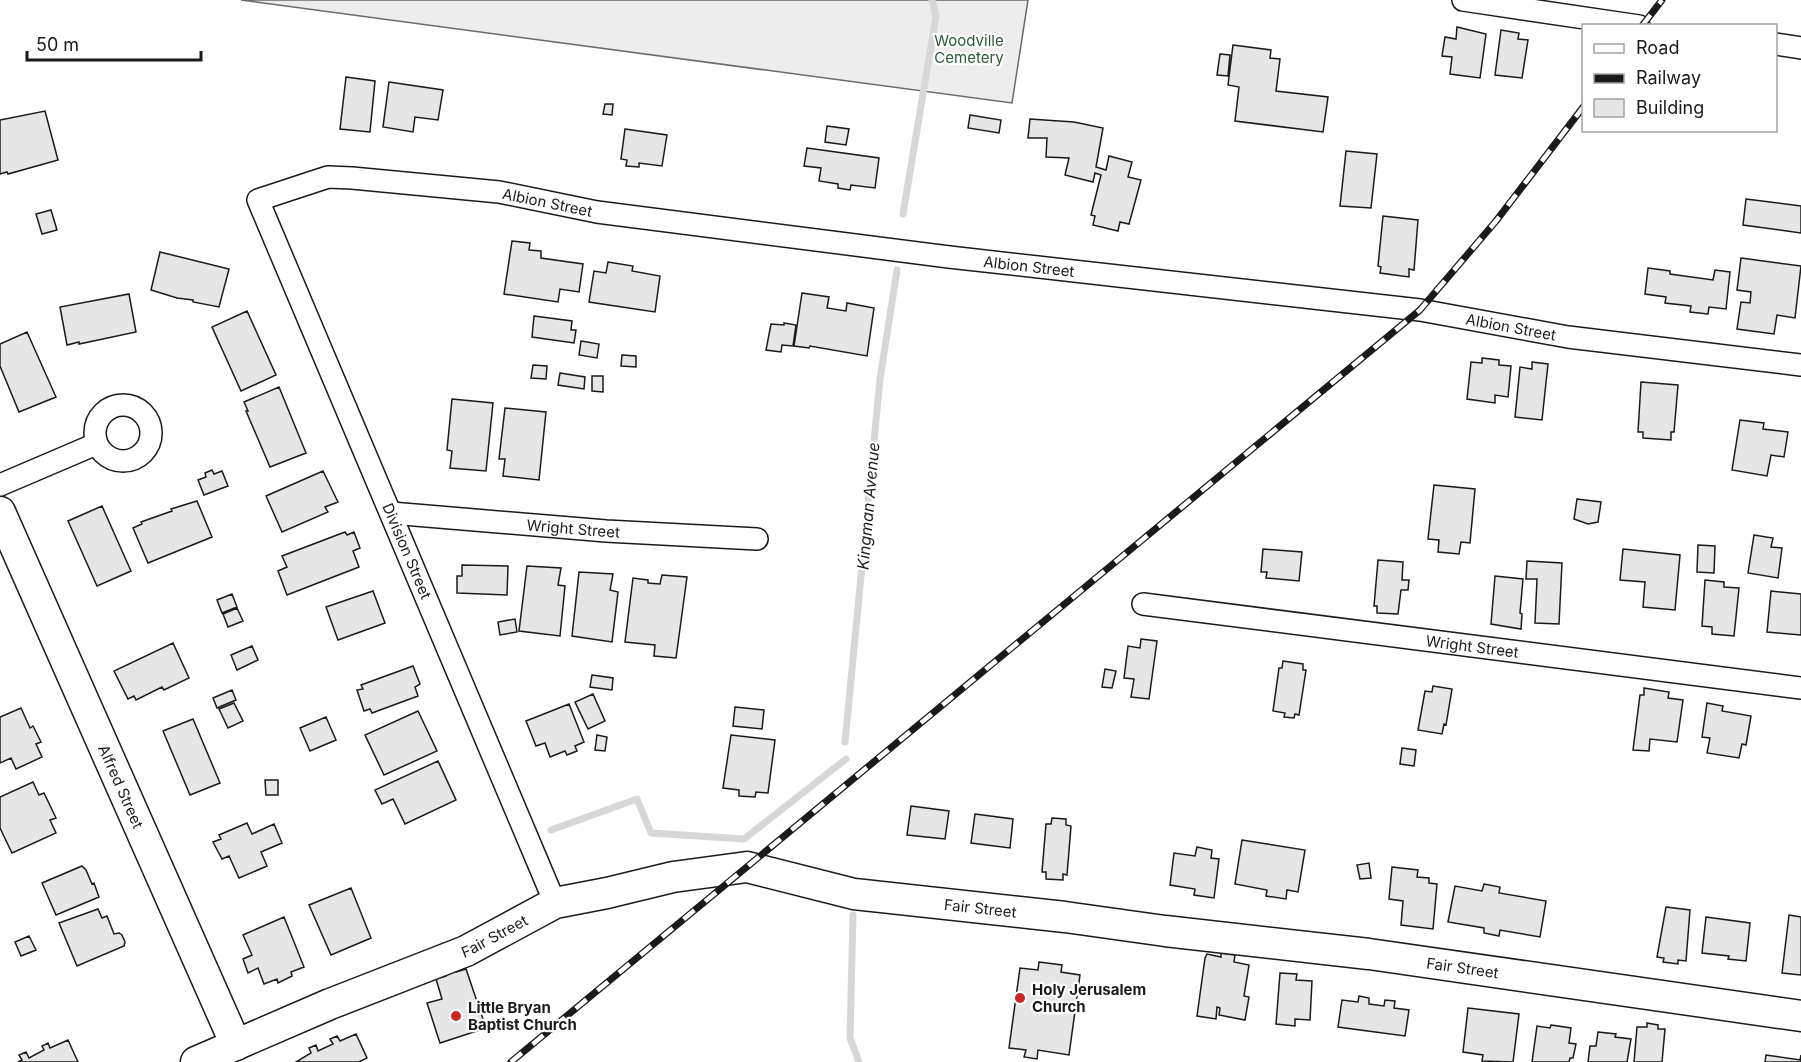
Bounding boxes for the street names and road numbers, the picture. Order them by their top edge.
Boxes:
street label: Albion Street [501,183,594,220]
street label: Albion Street [983,251,1076,281]
street label: Albion Street [1464,309,1558,344]
street label: Division Street [378,500,436,602]
street label: Wright Street [526,515,621,541]
street label: Wright Street [1425,631,1520,661]
street label: Alfred Street [95,742,148,831]
street label: Fair Street [943,894,1018,921]
street label: Fair Street [458,910,531,961]
street label: Fair Street [1425,953,1500,982]

